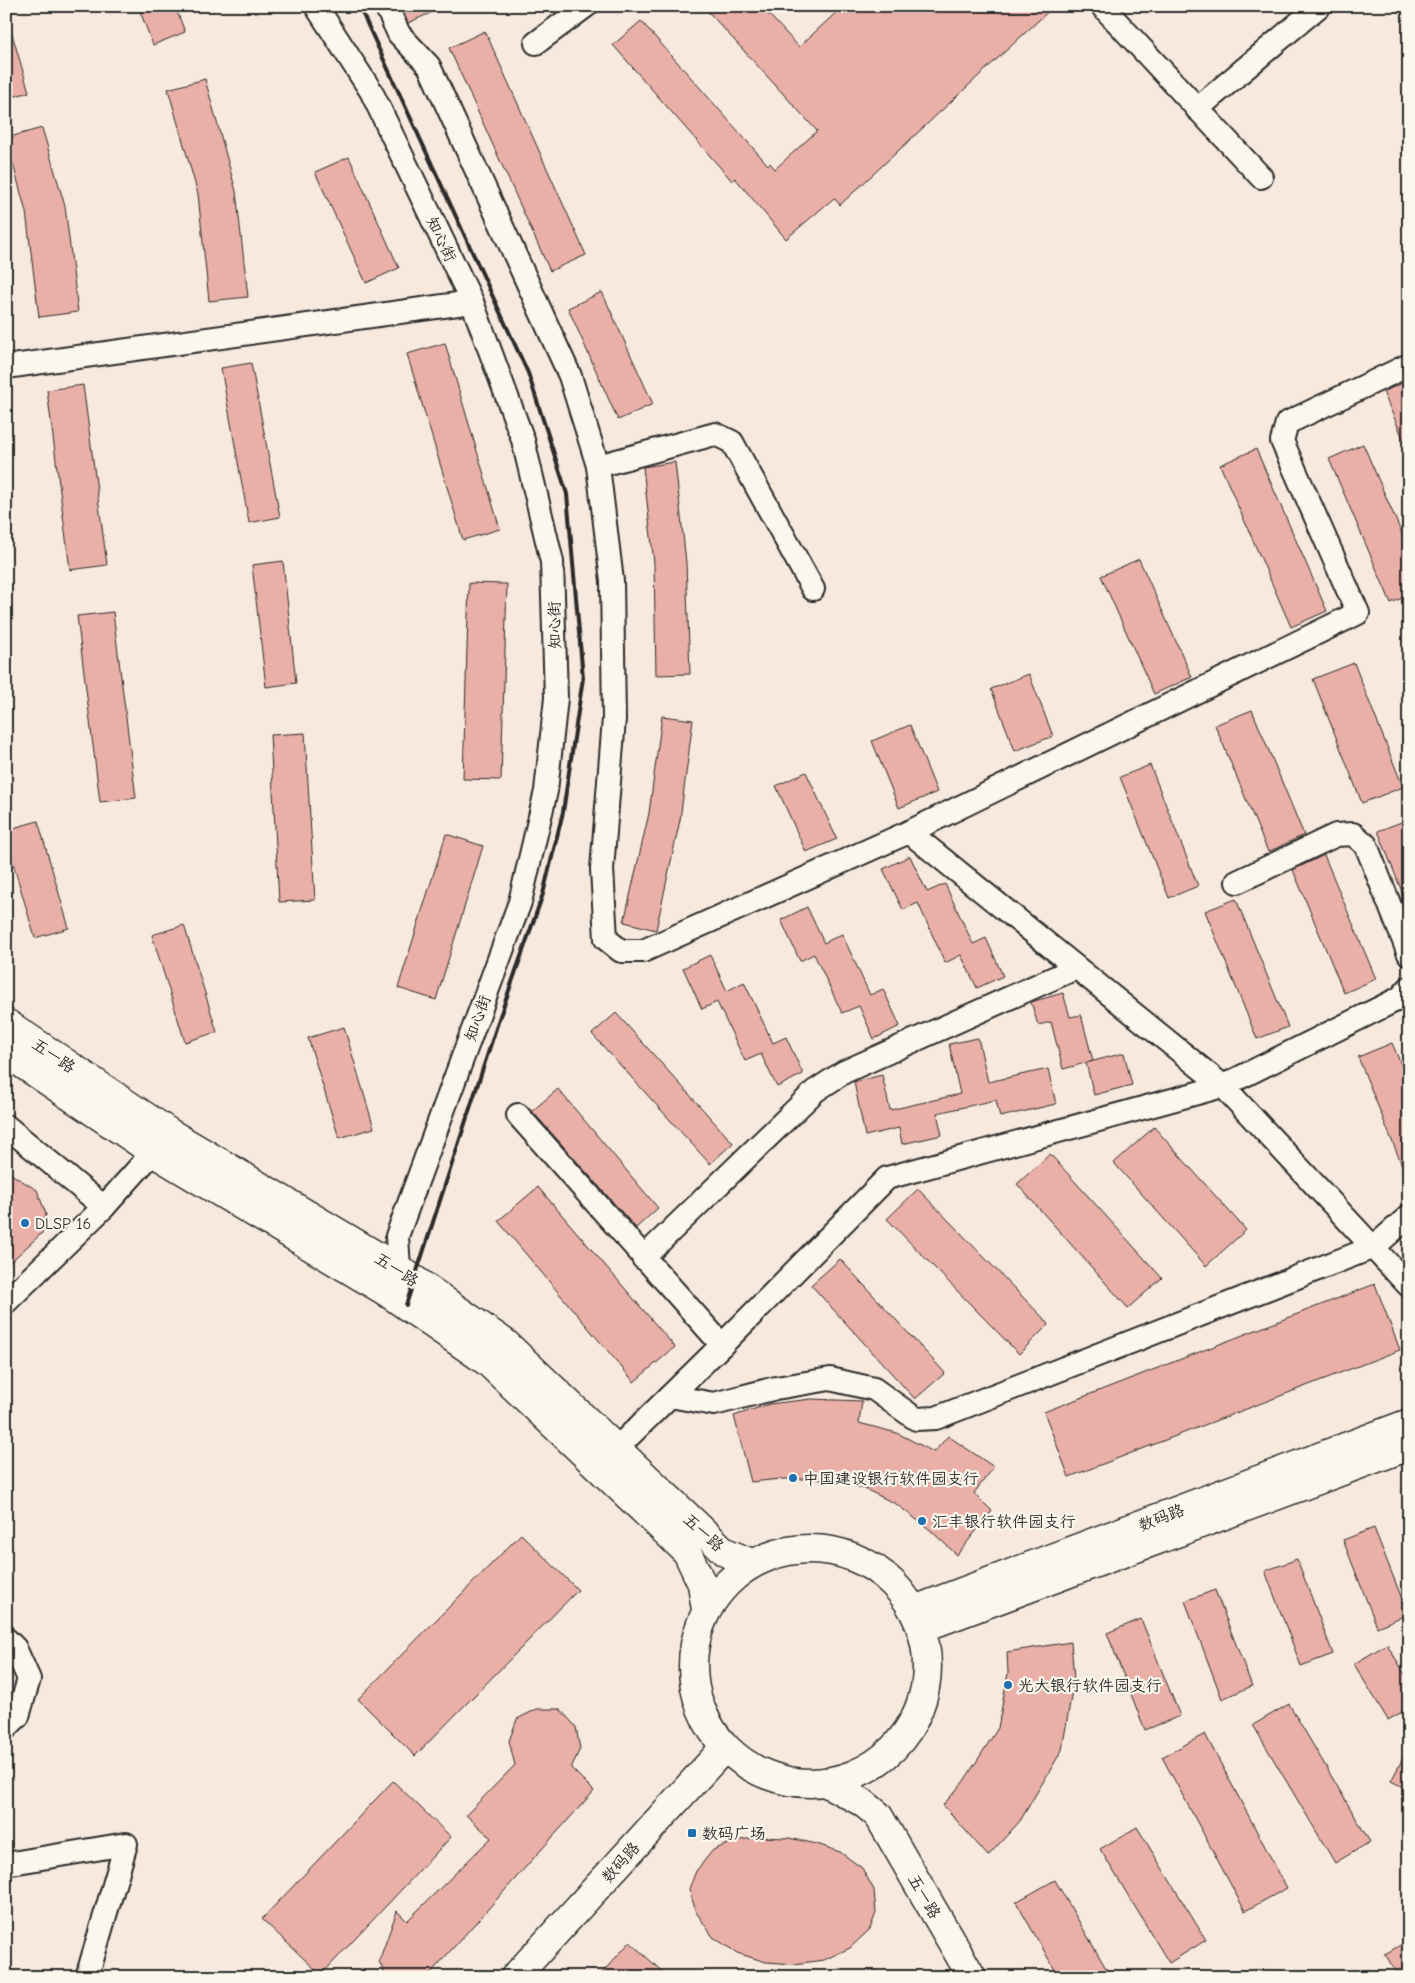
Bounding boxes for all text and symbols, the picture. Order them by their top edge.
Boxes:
street label: 知心街 [422,214,460,265]
street label: 知心街 [546,601,564,649]
street label: 知心街 [461,993,495,1044]
street label: 五一路 [29,1035,78,1077]
place label: DLSP 16 [35,1215,91,1233]
marker: DLSP 16 [19,1217,31,1229]
street label: 五一路 [371,1249,421,1290]
place label: 中国建设银行软件园支行 [803,1470,979,1488]
marker: 中国建设银行软件园支行 [787,1472,799,1484]
street label: 数码路 [1136,1501,1187,1535]
street label: 五一路 [679,1510,727,1555]
place label: 汇丰银行软件园支行 [932,1513,1076,1531]
marker: 汇丰银行软件园支行 [916,1515,928,1527]
place label: 光大银行软件园支行 [1018,1677,1162,1695]
marker: 光大银行软件园支行 [1002,1679,1014,1691]
place label: 数码广场 [702,1825,766,1843]
marker: 数码广场 [686,1827,698,1839]
street label: 数码路 [598,1839,643,1887]
street label: 五一路 [904,1871,944,1922]

